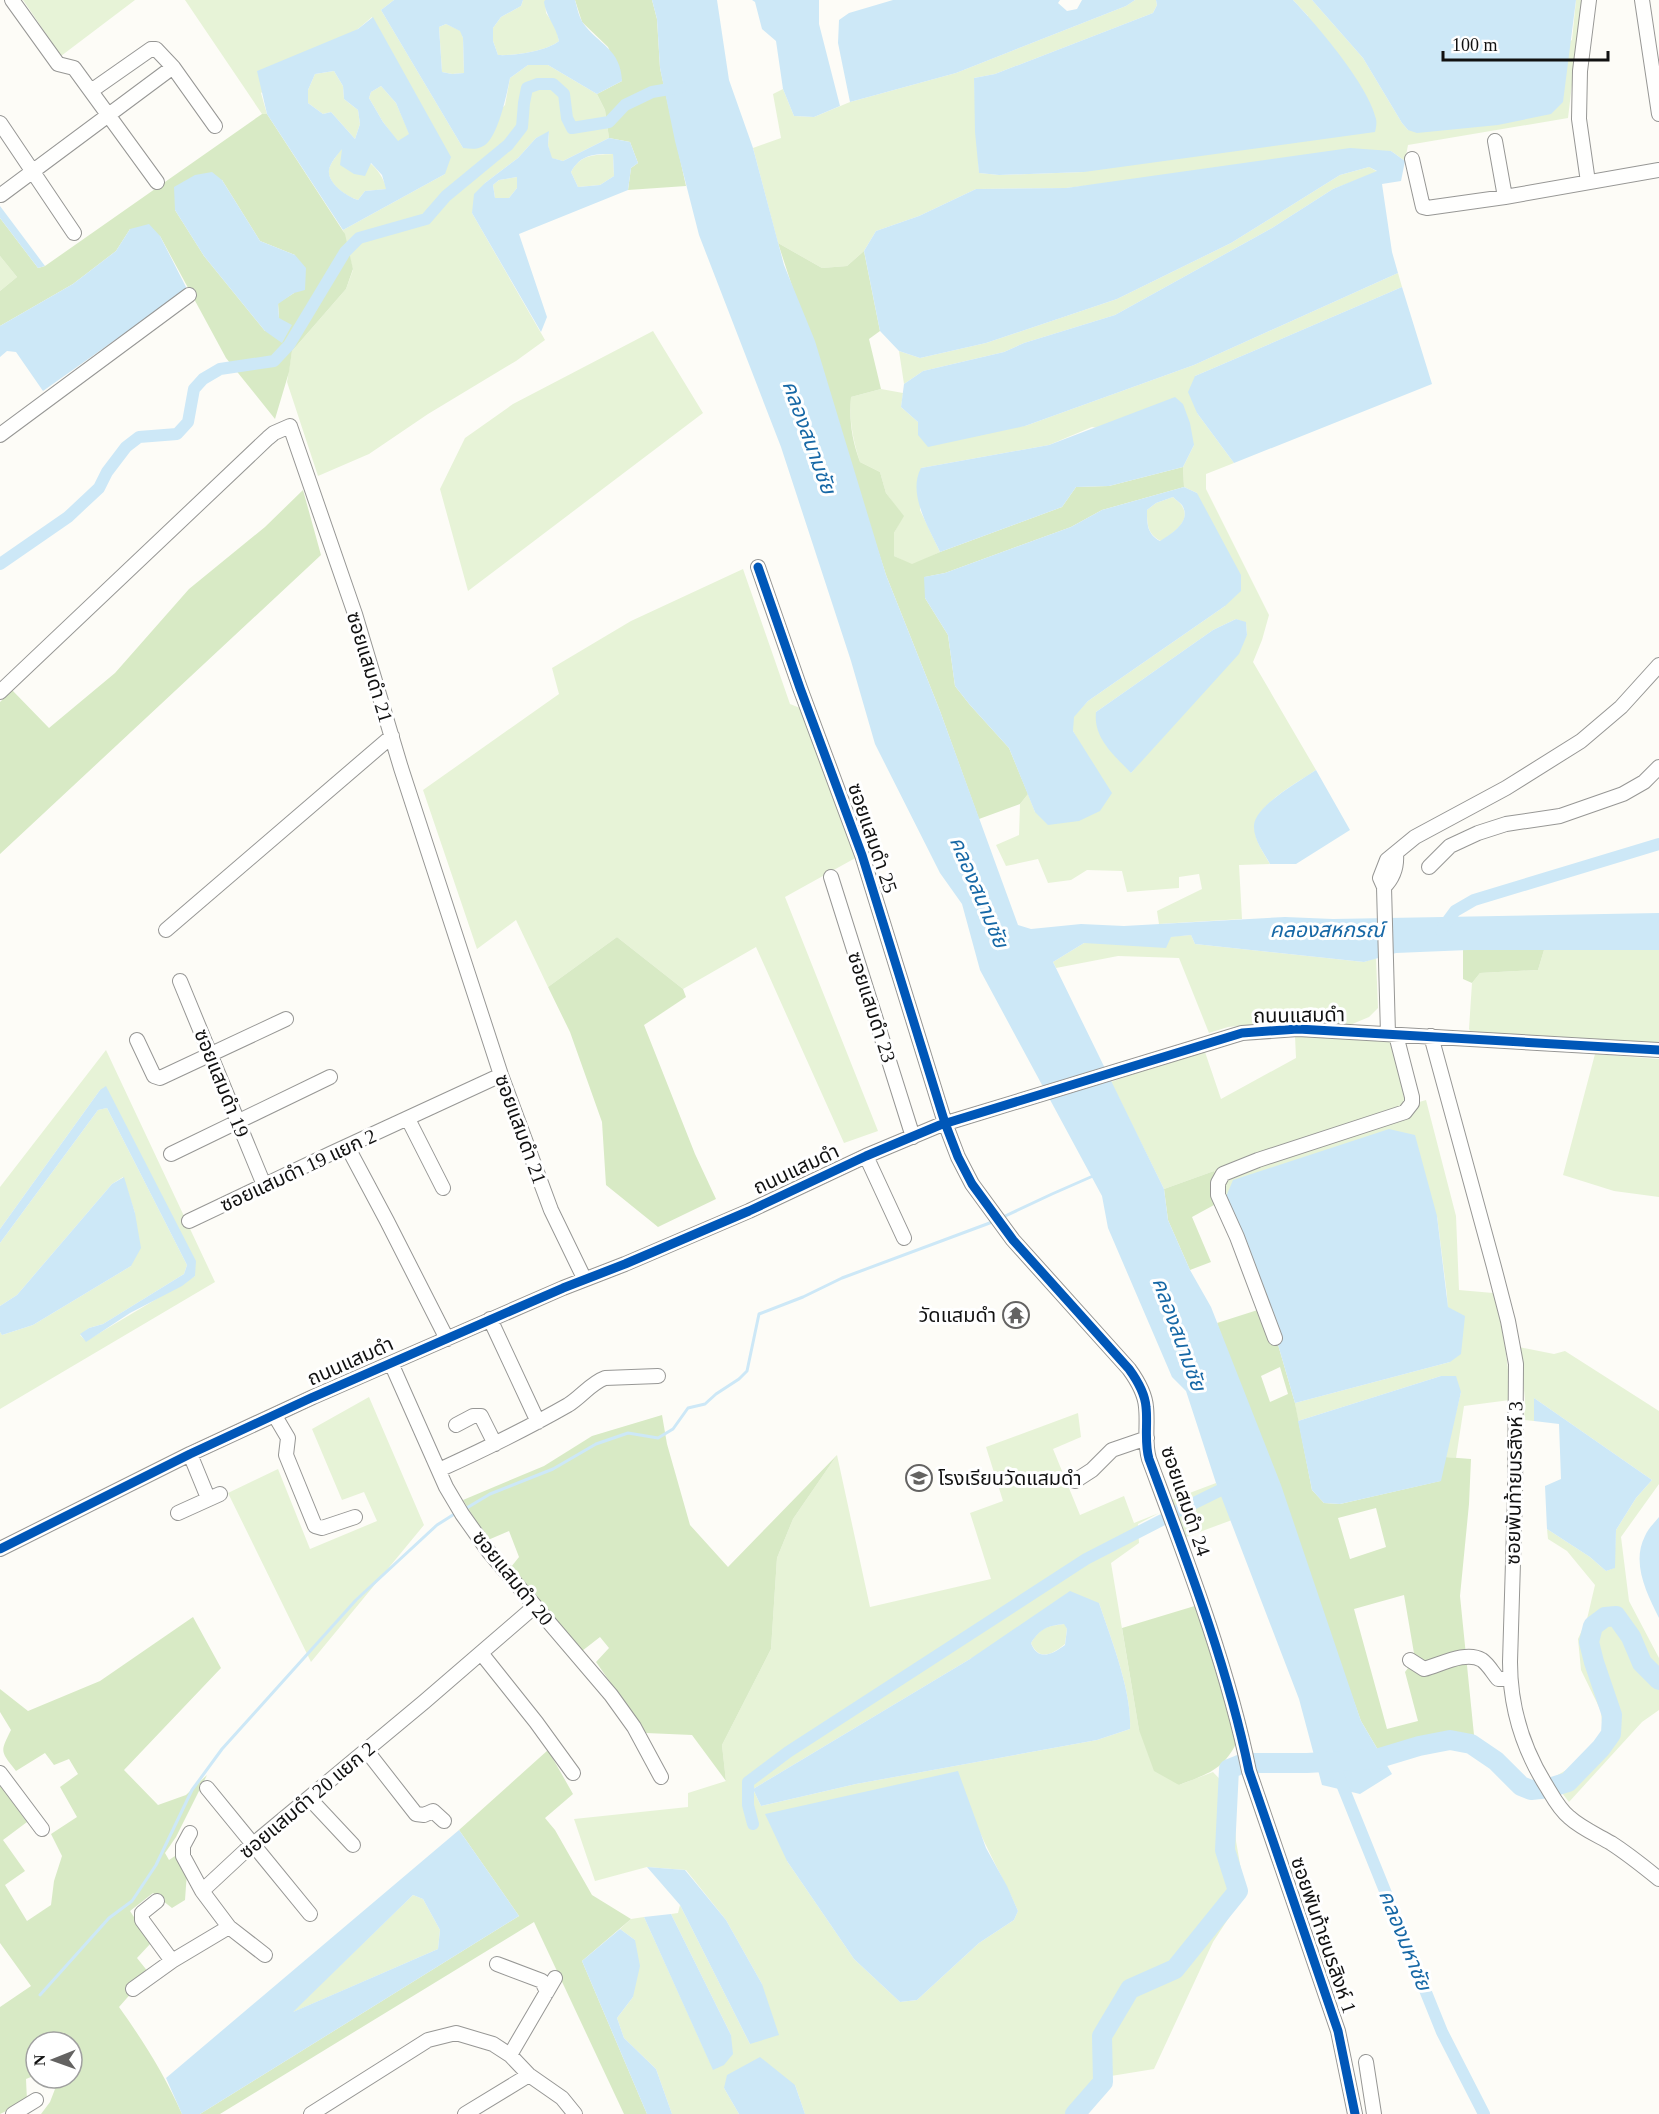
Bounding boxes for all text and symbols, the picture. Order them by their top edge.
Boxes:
scale bar [1443,24,1608,62]
text: 100 m [1452,35,1498,55]
water label: คลองสนามชัย [777,377,841,498]
street label: ซอยแสมดำ 21 [343,609,397,725]
street label: ซอยแสมดำ 25 [844,780,902,896]
water label: คลองสนามชัย [945,833,1014,953]
water label: คลองสหกรณ์ [1270,918,1388,942]
street label: ซอยแสมดำ 23 [844,949,900,1065]
street label: ถนนแสมดำ [1253,1003,1345,1027]
street label: ซอยแสมดำ 19 [190,1026,254,1140]
street label: ซอยแสมดำ 21 [491,1071,551,1187]
street label: ซอยแสมดำ 19 แยก 2 [217,1124,379,1216]
street label: ถนนแสมดำ [750,1140,842,1198]
water label: คลองสนามชัย [1147,1274,1211,1395]
temple icon: วัดแสมดำ [1001,1300,1031,1330]
place label: วัดแสมดำ [919,1304,996,1326]
street label: ถนนแสมดำ [304,1332,396,1390]
street label: ซอยพันท้ายนรสิงห์ 3 [1502,1401,1526,1565]
street label: ซอยแสมดำ 24 [1157,1443,1215,1559]
school or university icon: โรงเรียนวัดแสมดำ [904,1463,934,1493]
place label: โรงเรียนวัดแสมดำ [938,1467,1082,1489]
street label: ซอยแสมดำ 20 [468,1526,558,1630]
street label: ซอยแสมดำ 20 แยก 2 [235,1737,379,1863]
street label: ซอยพันท้ายนรสิงห์ 1 [1287,1854,1361,2016]
water label: คลองมหาชัย [1374,1886,1437,1995]
north arrow [24,2030,84,2090]
text: N [31,2054,48,2066]

